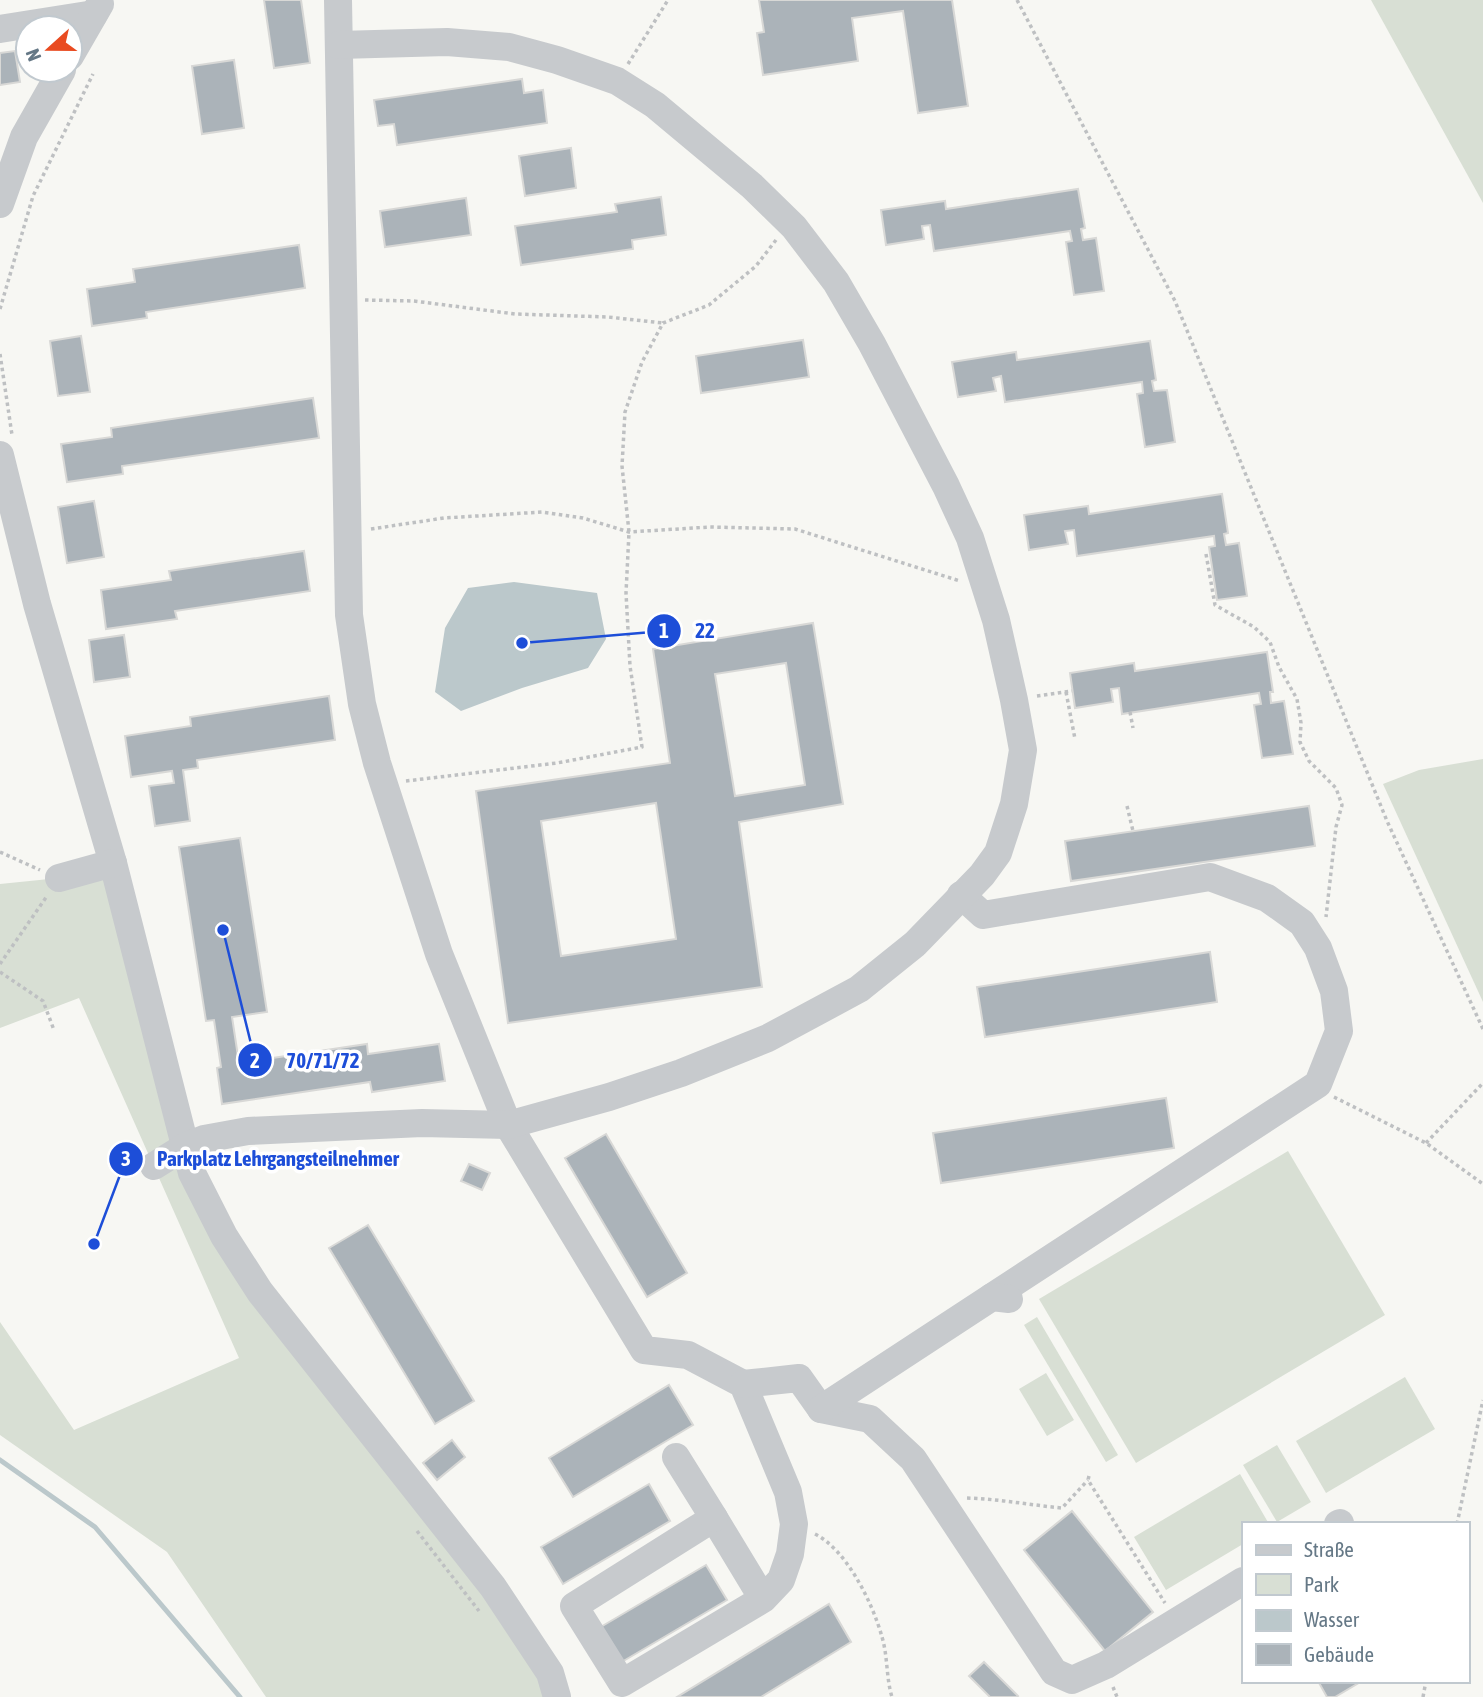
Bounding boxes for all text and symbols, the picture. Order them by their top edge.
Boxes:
north arrow [14,14,84,84]
text: N [21,46,45,64]
callout: 22 [646,610,729,652]
text: 1 [659,618,669,642]
text: 22 [695,618,715,642]
callout: 70/71/72 [237,1039,373,1081]
text: 2 [250,1048,260,1072]
text: 70/71/72 [286,1048,360,1072]
callout: Parkplatz Lehrgangsteilnehmer [108,1138,413,1180]
text: 3 [121,1146,131,1170]
text: Parkplatz Lehrgangsteilnehmer [157,1146,400,1170]
legend [1242,1522,1469,1683]
text: Straße [1304,1537,1354,1561]
text: Park [1304,1572,1339,1596]
text: Wasser [1304,1607,1360,1631]
text: Gebäude [1304,1642,1374,1666]

